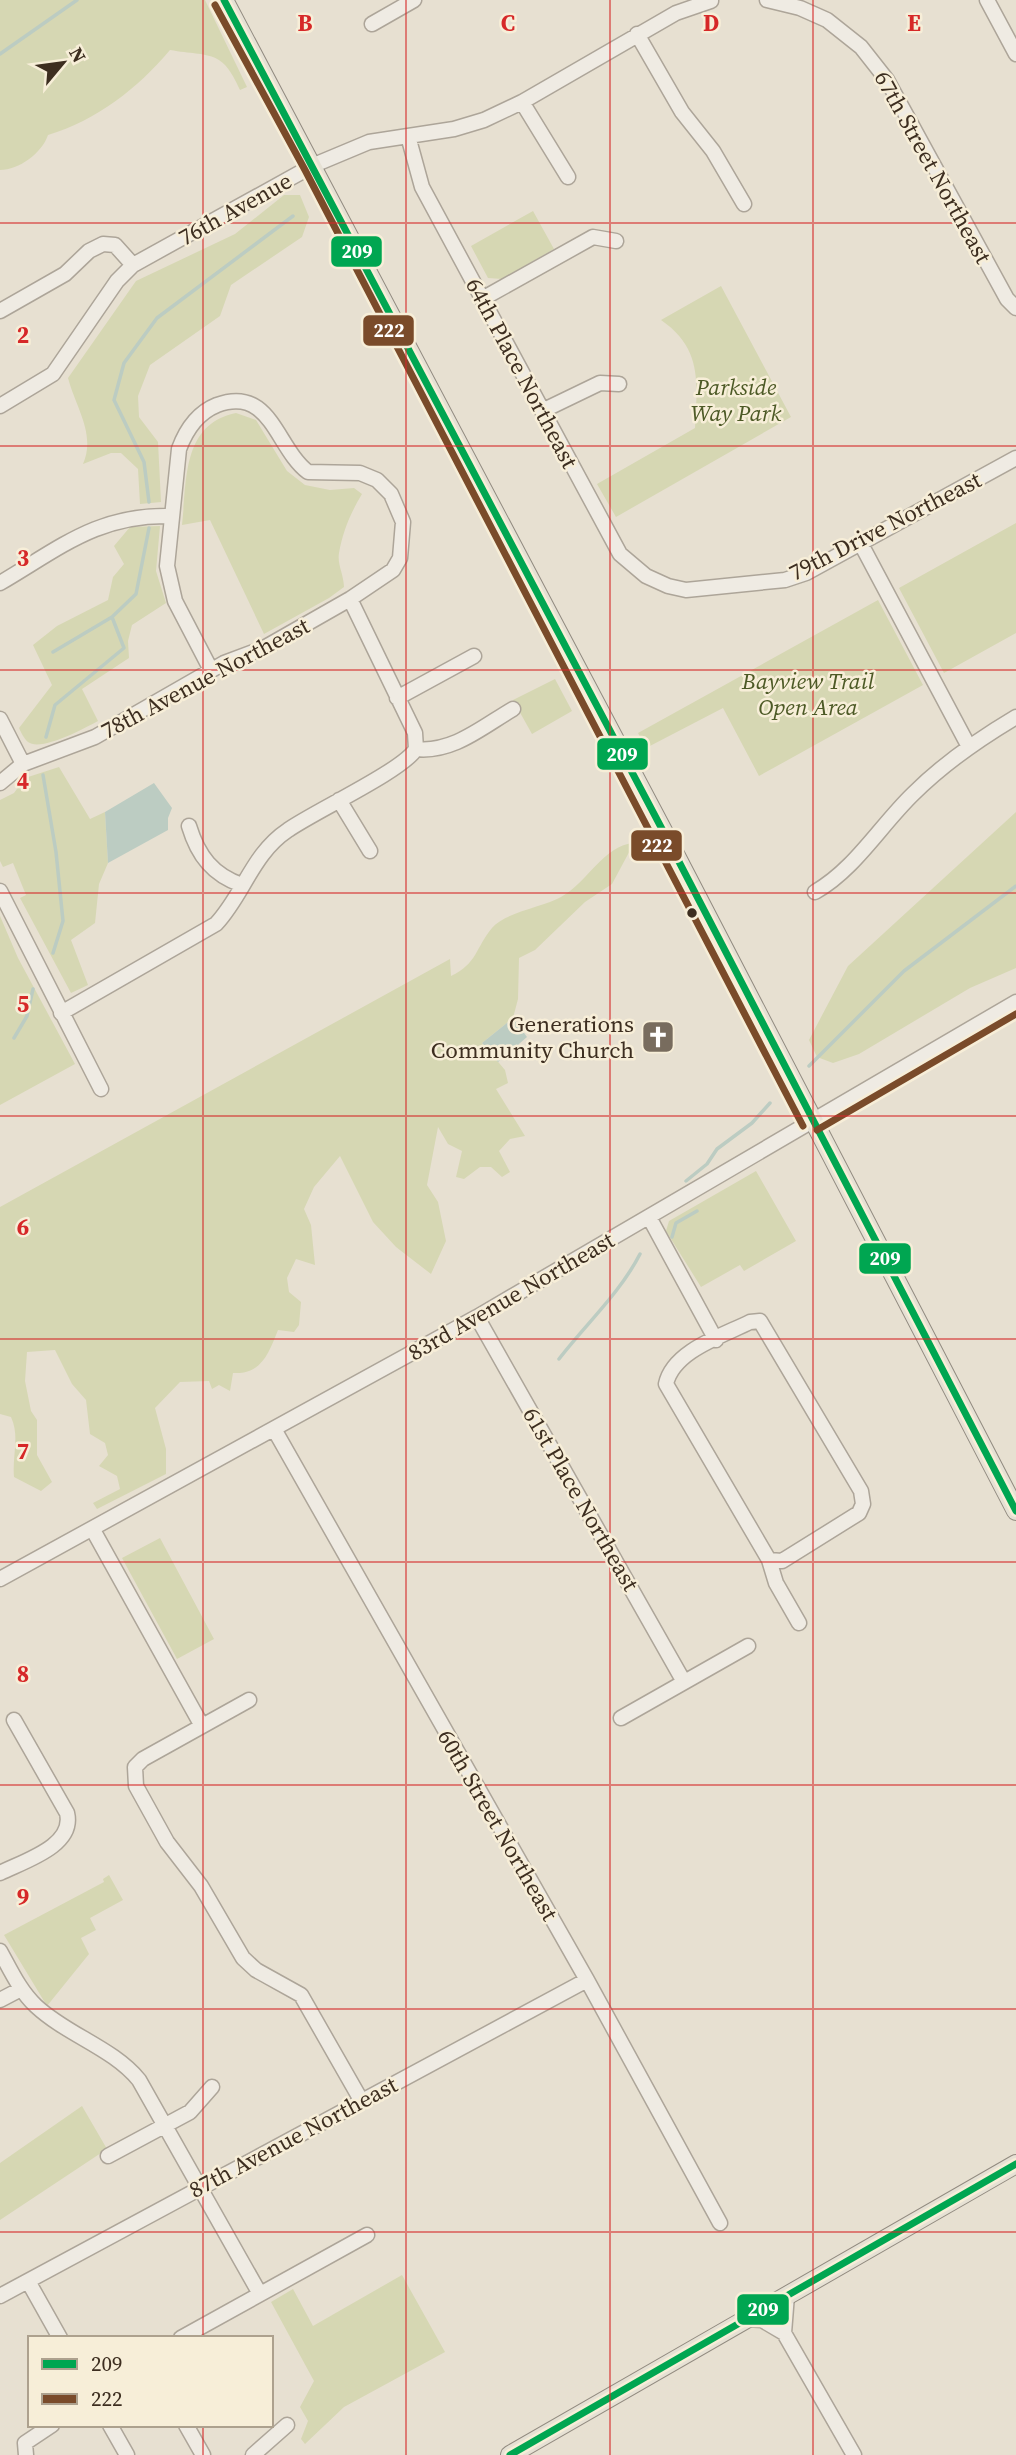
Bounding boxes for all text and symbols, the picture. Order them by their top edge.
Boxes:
text: B [298,7,313,39]
text: C [501,7,515,39]
text: D [703,7,719,39]
text: E [907,7,921,39]
north arrow [28,28,98,98]
text: N [63,42,93,67]
street label: 67th Street Northeast [867,65,1000,270]
street label: 76th Avenue [173,165,297,253]
line badge: 209 [330,235,383,268]
text: 209 [342,238,372,264]
street label: 64th Place Northeast [458,272,586,474]
line badge: 222 [362,314,415,347]
text: 222 [374,317,404,343]
text: 2 [17,319,29,351]
park label: Parkside Way Park [691,371,782,429]
street label: 79th Drive Northeast [783,463,987,588]
text: 3 [17,542,29,574]
street label: 78th Avenue Northeast [95,609,315,747]
park label: Bayview Trail Open Area [741,665,875,723]
line badge: 209 [596,737,649,771]
text: 209 [607,741,637,767]
text: 4 [17,765,29,797]
line badge: 222 [630,829,683,862]
text: 222 [642,832,672,858]
unlabelled marker [685,906,699,920]
text: 5 [17,988,29,1020]
place label: Generations Community Church [431,1008,634,1066]
church icon: Generations Community Church [639,1018,677,1056]
text: 6 [17,1211,29,1243]
street label: 83rd Avenue Northeast [402,1224,620,1368]
line badge: 209 [858,1242,912,1275]
text: 209 [870,1245,900,1271]
street label: 61st Place Northeast [515,1401,647,1597]
text: 7 [17,1435,29,1467]
text: 8 [17,1658,29,1690]
street label: 60th Street Northeast [430,1724,566,1927]
text: 9 [17,1881,29,1913]
street label: 87th Avenue Northeast [183,2068,403,2206]
line badge: 209 [736,2293,790,2326]
text: 209 [748,2296,778,2322]
legend [28,2336,273,2427]
text: 209 [91,2349,123,2378]
text: 222 [91,2384,123,2413]

